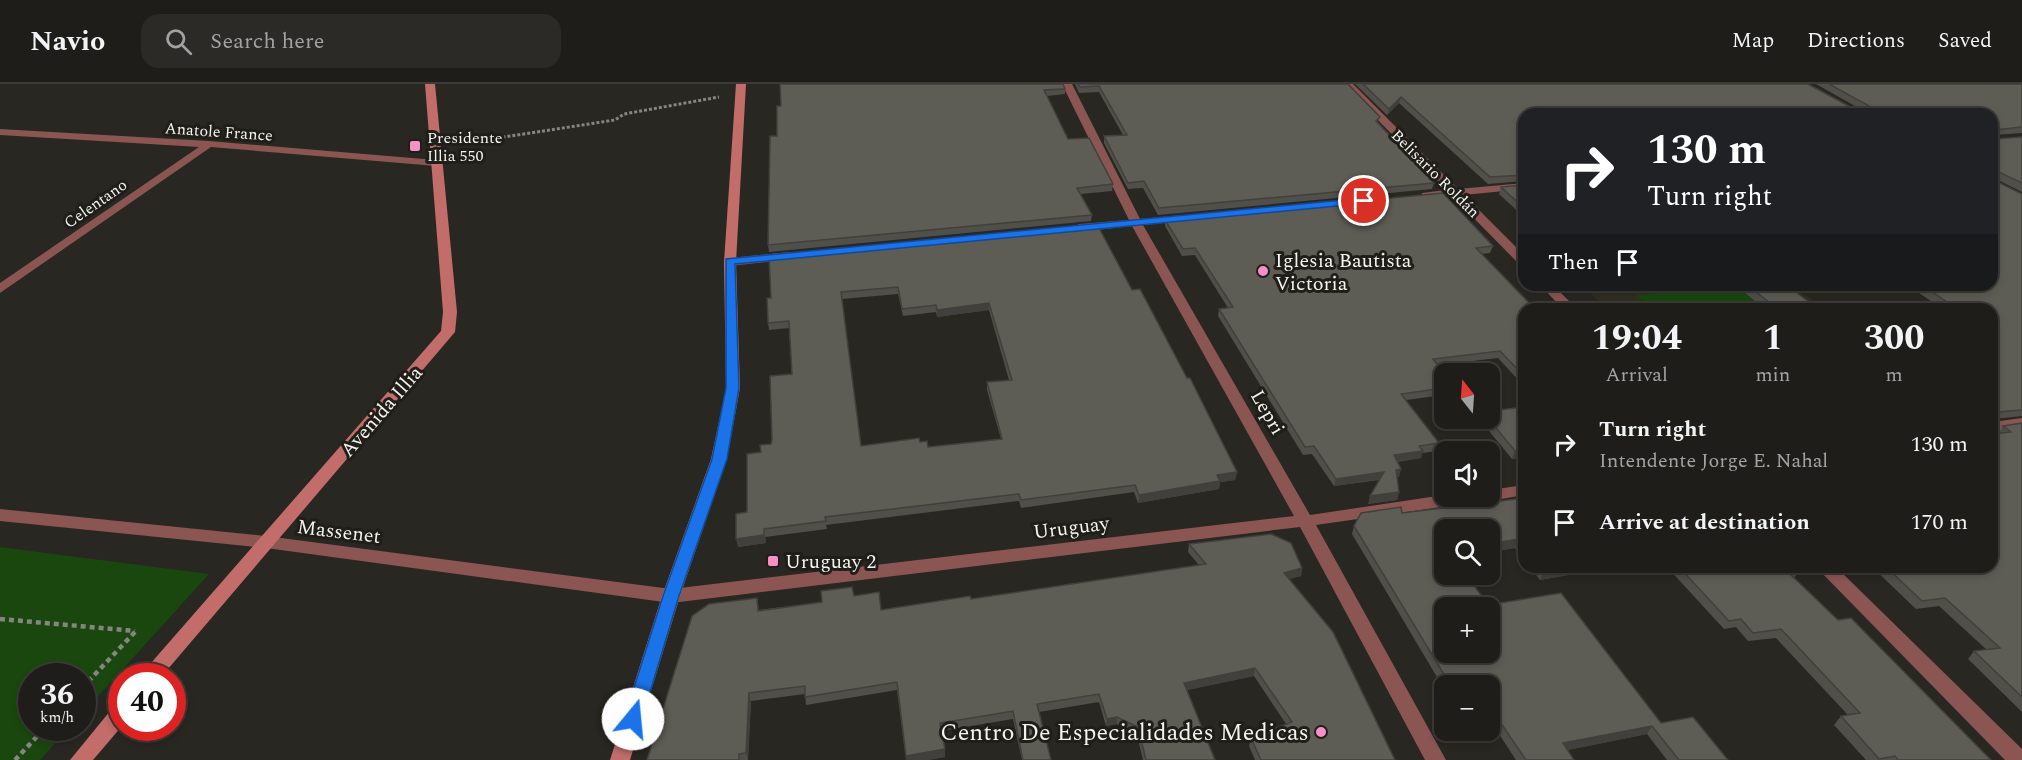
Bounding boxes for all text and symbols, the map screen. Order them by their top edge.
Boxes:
search box [141,14,561,68]
text: Navio [30,20,105,63]
icon: search [162,25,195,58]
text: Search here [210,25,324,58]
text: Map [1732,25,1774,57]
text: Directions [1807,25,1905,57]
text: Saved [1938,25,1992,57]
street label: Anatole France [164,116,274,148]
text: 130 m [1647,119,1766,182]
street label: Belisario Roldán [1385,124,1485,224]
place label: Presidente Illia 550 [427,126,502,168]
icon: right [1548,132,1626,210]
marker: Presidente Illia 550 [408,139,422,153]
street label: Celentano [59,173,132,234]
pin [1338,175,1389,226]
text: Turn right [1647,176,1772,218]
icon: arrive [1347,184,1380,217]
place label: Iglesia Bautista Victoria [1275,246,1412,299]
text: Then [1548,246,1599,279]
icon: arrive [1611,246,1644,279]
marker: Iglesia Bautista Victoria [1256,264,1270,278]
text: 19:04 [1591,311,1682,366]
text: 1 [1763,311,1783,366]
text: 300 [1864,311,1924,366]
street label: Avenida Illia [333,359,430,464]
text: Arrival [1606,360,1668,390]
text: min [1755,360,1790,390]
text: m [1886,360,1903,390]
north arrow [1434,363,1500,429]
map controls [1434,363,1500,741]
street label: Lepri [1242,384,1292,441]
text: Turn right [1599,413,1706,446]
icon: right [1548,428,1581,461]
text: 130 m [1911,428,1968,461]
button: sound [1434,441,1500,507]
text: Intendente Jorge E. Nahal [1599,446,1828,476]
icon: arrive [1548,506,1581,539]
text: Arrive at destination [1599,506,1810,539]
text: 170 m [1911,506,1968,539]
street label: Uruguay [1031,508,1112,548]
street label: Massenet [295,512,382,552]
button: search [1434,519,1500,585]
place label: Uruguay 2 [785,547,876,577]
marker: Uruguay 2 [766,554,780,568]
button: + [1434,597,1500,663]
speed limit sign: 40 [108,663,186,741]
text: 36 [40,672,74,718]
button: − [1434,675,1500,741]
position arrow [601,687,665,751]
text: km/h [40,706,74,729]
place label: Centro De Especialidades Medicas [940,715,1309,751]
marker: Centro De Especialidades Medicas [1314,725,1328,739]

